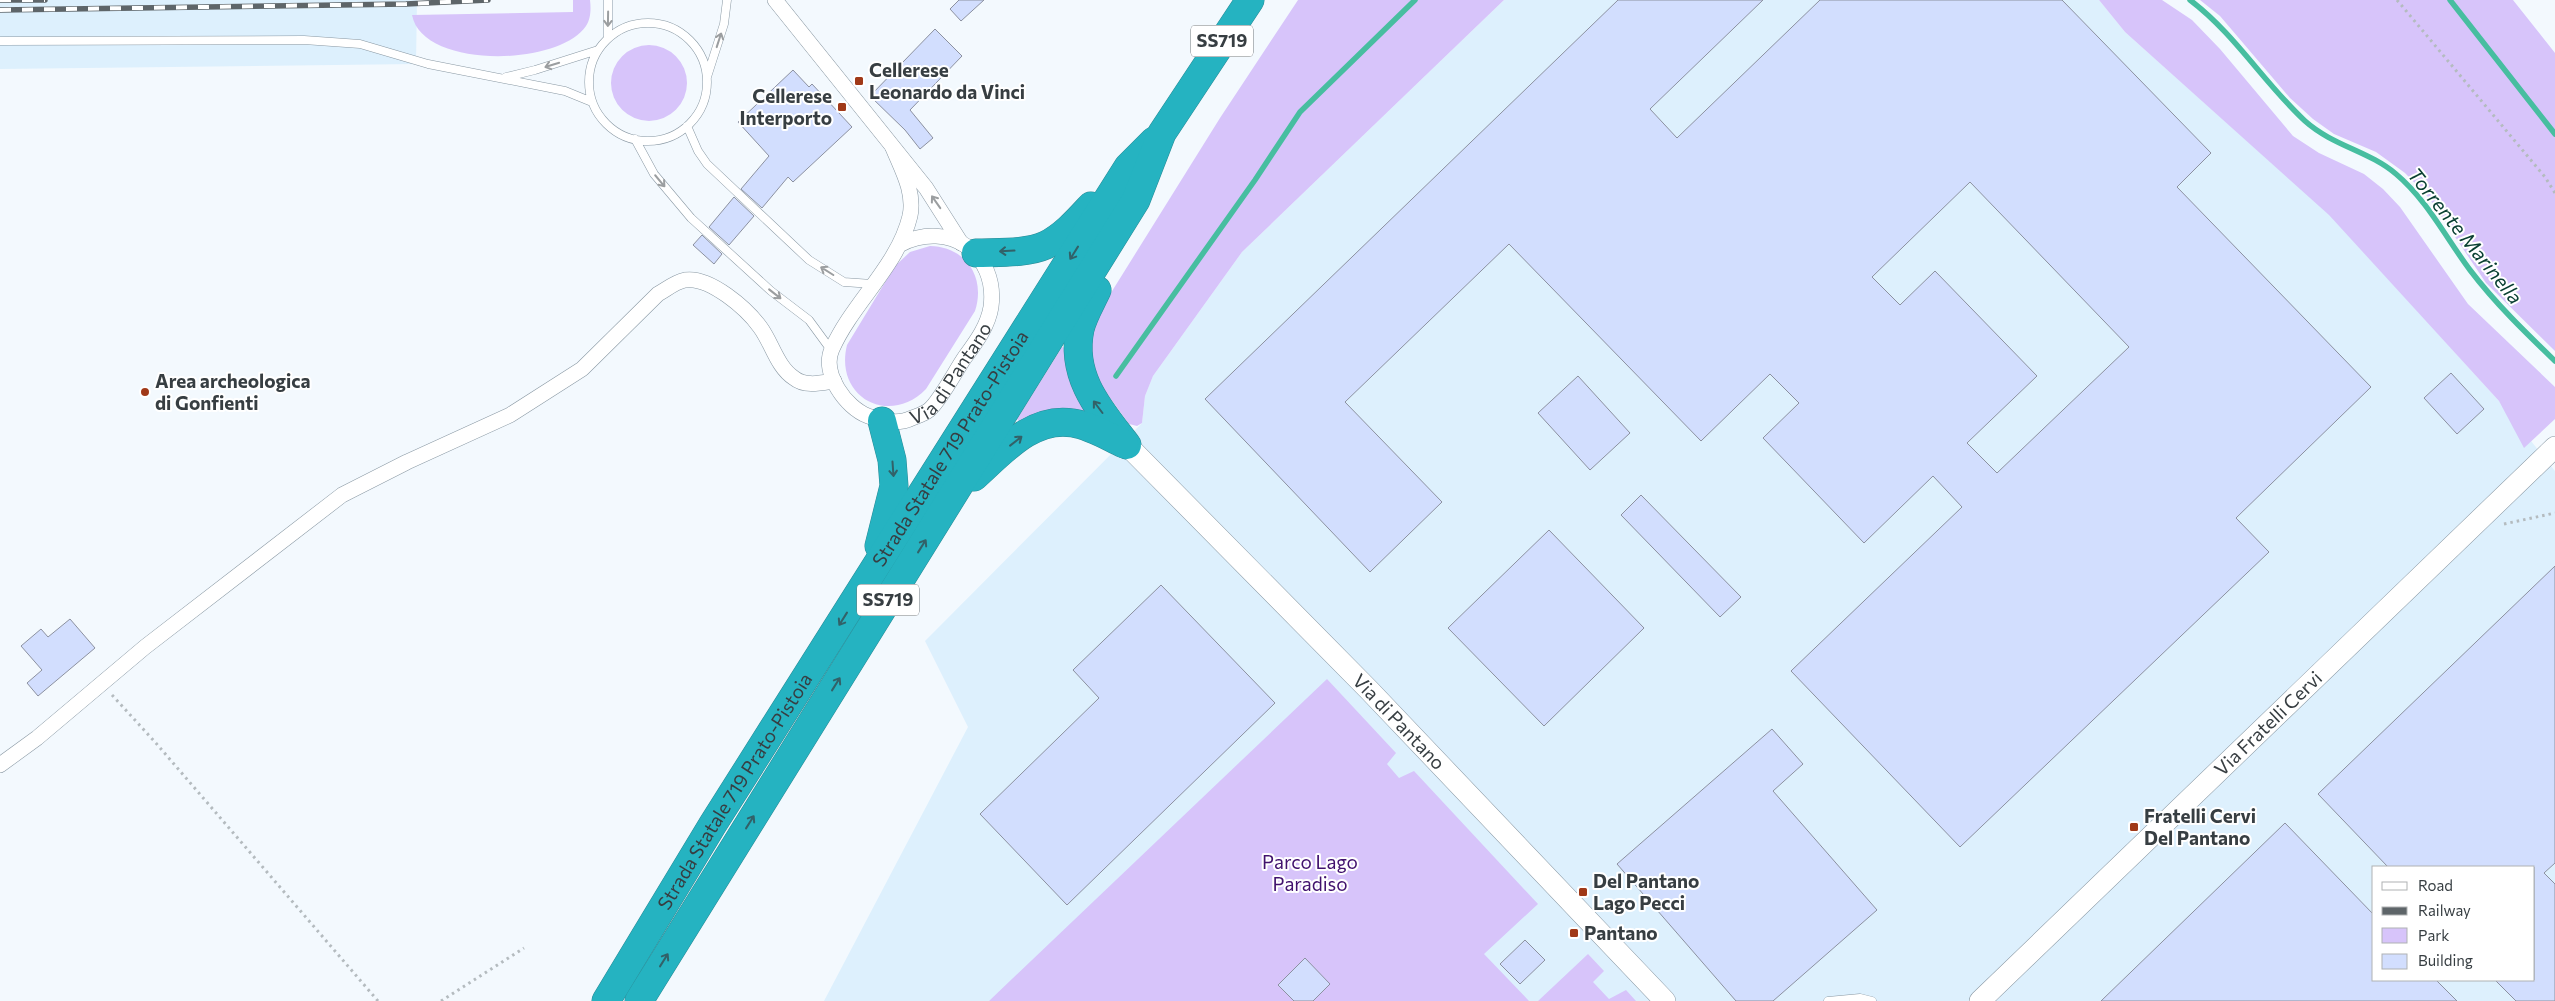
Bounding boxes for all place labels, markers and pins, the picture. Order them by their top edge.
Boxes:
place label: Cellerese Leonardo da Vinci [869,58,1025,103]
marker: Cellerese Leonardo da Vinci [853,75,865,87]
place label: Cellerese Interporto [739,84,832,129]
marker: Cellerese Interporto [836,101,848,113]
place label: Area archeologica di Gonfienti [155,369,311,414]
marker: Area archeologica di Gonfienti [139,386,151,398]
place label: Fratelli Cervi Del Pantano [2144,804,2256,849]
marker: Fratelli Cervi Del Pantano [2128,821,2140,833]
place label: Del Pantano Lago Pecci [1593,869,1699,914]
marker: Del Pantano Lago Pecci [1577,886,1589,898]
place label: Pantano [1584,921,1658,944]
marker: Pantano [1568,927,1580,939]

